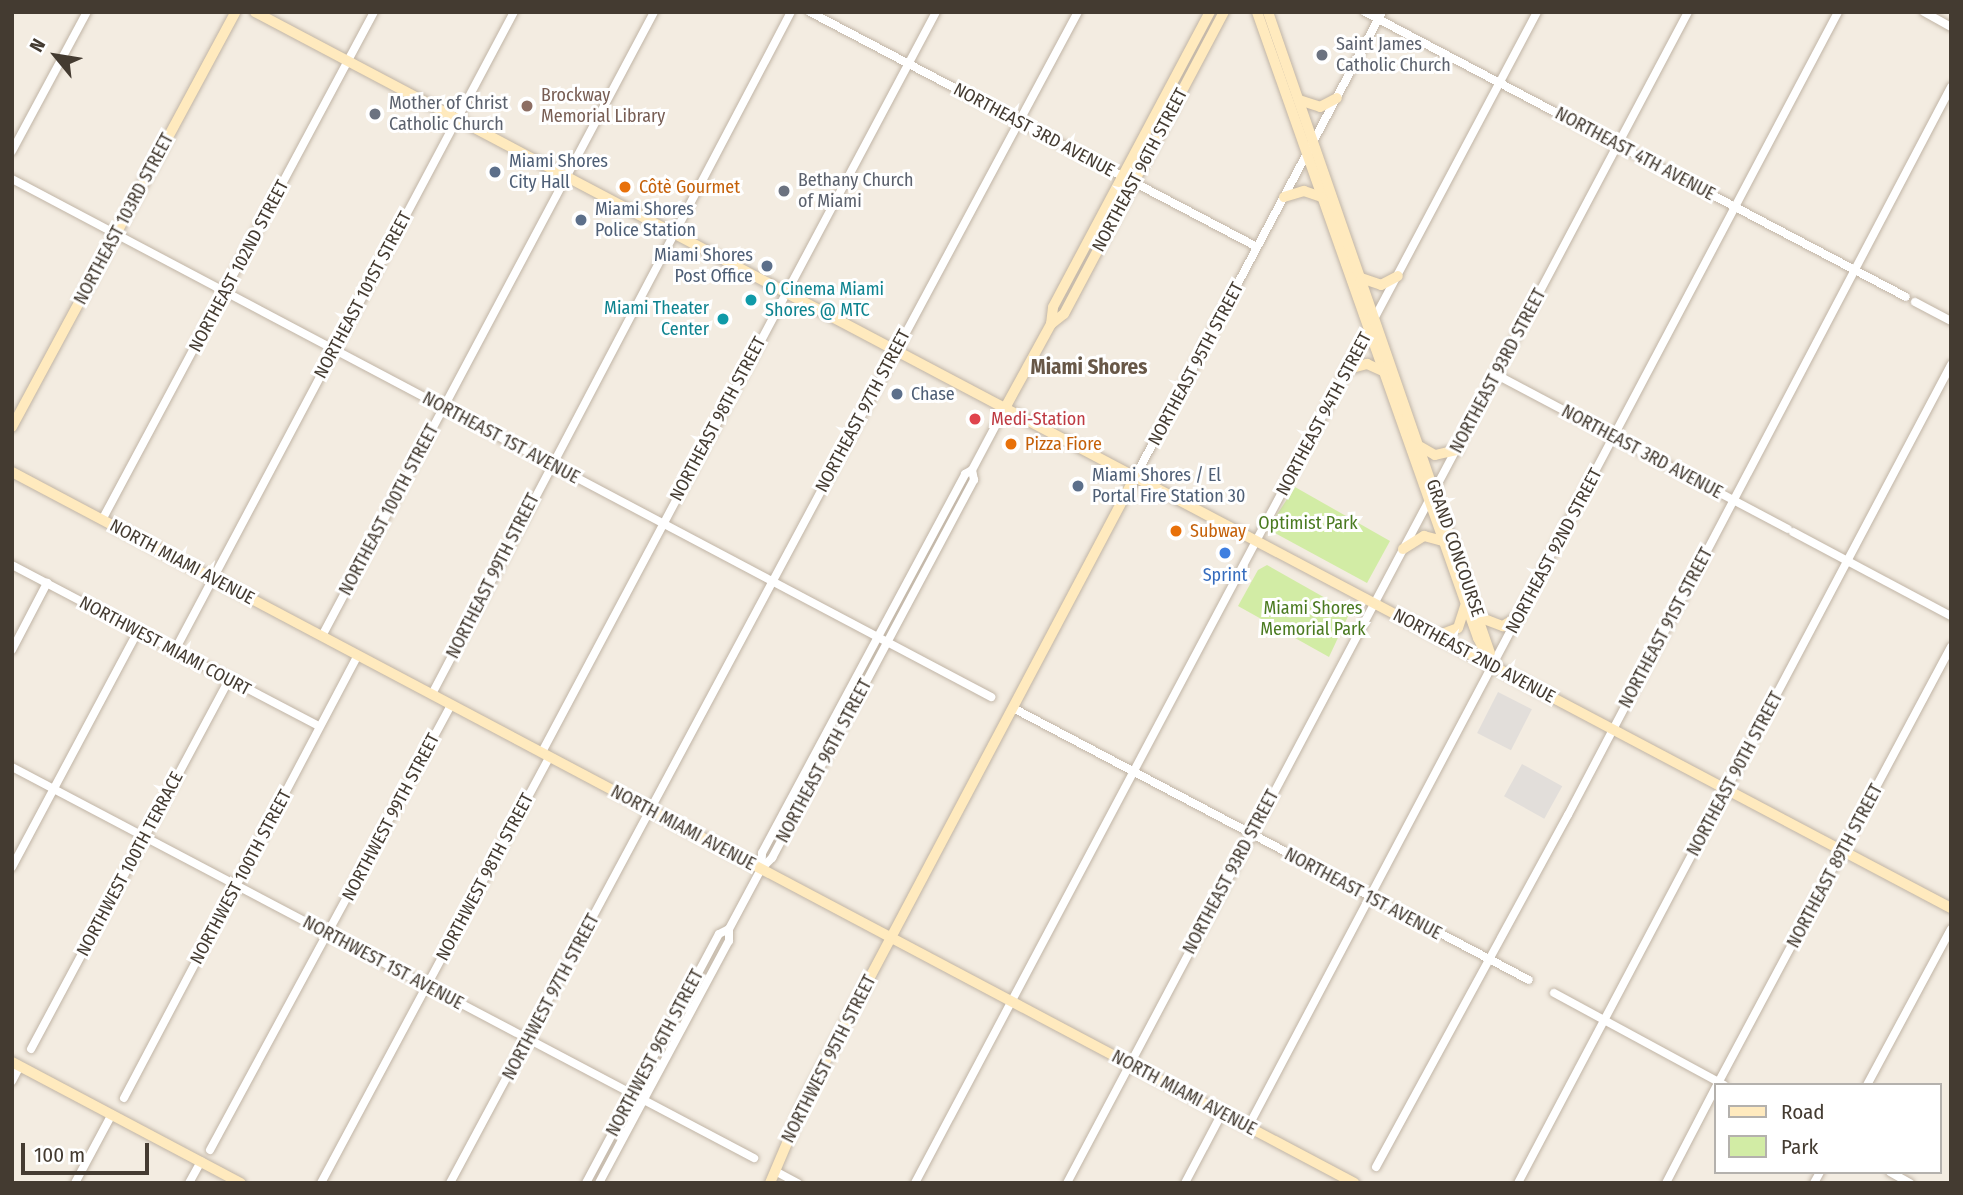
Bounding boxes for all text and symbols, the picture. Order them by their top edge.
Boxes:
north arrow [21,21,91,91]
place label: Saint James Catholic Church [1336,34,1451,76]
text: N [25,35,50,56]
marker: Saint James Catholic Church [1314,47,1330,63]
street label: NORTHEAST 3RD AVENUE [950,78,1118,182]
place label: Brockway Memorial Library [541,85,665,128]
street label: NORTHEAST 96TH STREET [1088,85,1192,255]
place label: Mother of Christ Catholic Church [389,93,508,136]
marker: Brockway Memorial Library [519,98,535,114]
street label: NORTHEAST 4TH AVENUE [1551,103,1719,205]
marker: Mother of Christ Catholic Church [367,106,383,122]
street label: NORTHEAST 103RD STREET [70,130,178,308]
place label: Miami Shores City Hall [509,151,608,194]
marker: Miami Shores City Hall [487,164,503,180]
place label: Bethany Church of Miami [798,170,913,212]
street label: NORTHEAST 102ND STREET [184,176,294,356]
place label: Côtè Gourmet [639,176,740,198]
marker: Côtè Gourmet [617,179,633,195]
marker: Bethany Church of Miami [776,183,792,199]
place label: Miami Shores Police Station [595,199,696,242]
street label: NORTHEAST 101ST STREET [310,208,416,382]
marker: Miami Shores Police Station [573,212,589,228]
place label: Miami Shores Post Office [654,245,753,288]
marker: Miami Shores Post Office [759,258,775,274]
place label: O Cinema Miami Shores @ MTC [765,279,884,322]
street label: NORTHEAST 95TH STREET [1144,279,1248,449]
street label: NORTHEAST 93RD STREET [1446,285,1550,457]
marker: O Cinema Miami Shores @ MTC [743,292,759,308]
place label: Miami Theater Center [604,298,709,340]
marker: Miami Theater Center [715,311,731,327]
street label: NORTHEAST 97TH STREET [811,326,915,496]
street label: NORTHEAST 94TH STREET [1272,329,1376,499]
street label: NORTHEAST 98TH STREET [666,333,770,505]
district label: Miami Shores [1031,354,1147,380]
place label: Chase [911,383,955,405]
marker: Chase [889,386,905,402]
street label: NORTHEAST 1ST AVENUE [419,387,583,489]
street label: NORTHEAST 3RD AVENUE [1558,400,1726,504]
place label: Medi-Station [991,408,1086,430]
marker: Medi-Station [965,409,985,429]
street label: NORTHEAST 100TH STREET [335,421,443,599]
place label: Pizza Fiore [1025,433,1102,455]
marker: Pizza Fiore [1003,436,1019,452]
place label: Miami Shores / El Portal Fire Station 30 [1092,465,1245,508]
street label: NORTHEAST 92ND STREET [1501,465,1607,637]
street label: GRAND CONCOURSE [1421,476,1489,620]
marker: Miami Shores / El Portal Fire Station 30 [1070,478,1086,494]
street label: NORTHEAST 99TH STREET [442,490,544,662]
park label: Optimist Park [1258,512,1358,534]
street label: NORTH MIAMI AVENUE [106,515,258,609]
place label: Subway [1190,520,1246,542]
marker: Subway [1168,523,1184,539]
street label: NORTHEAST 91ST STREET [1615,544,1717,712]
marker: Sprint [1217,545,1233,561]
place label: Sprint [1203,564,1247,586]
street label: NORTHWEST MIAMI COURT [76,592,254,700]
park label: Miami Shores Memorial Park [1260,598,1366,640]
street label: NORTHEAST 2ND AVENUE [1389,604,1559,708]
street label: NORTHEAST 96TH STREET [772,676,876,846]
street label: NORTHEAST 90TH STREET [1683,688,1787,860]
street label: NORTHWEST 99TH STREET [338,730,444,904]
street label: NORTHWEST 100TH TERRACE [72,768,188,960]
street label: NORTHEAST 89TH STREET [1783,780,1887,952]
street label: NORTH MIAMI AVENUE [607,781,759,875]
street label: NORTHWEST 100TH STREET [186,786,296,968]
street label: NORTHEAST 93RD STREET [1179,786,1283,958]
street label: NORTHWEST 98TH STREET [432,790,538,964]
street label: NORTHEAST 1ST AVENUE [1281,843,1445,945]
street label: NORTHWEST 97TH STREET [498,910,604,1084]
street label: NORTHWEST 1ST AVENUE [299,912,467,1014]
street label: NORTHWEST 96TH STREET [602,966,708,1140]
street label: NORTHWEST 95TH STREET [777,971,881,1147]
street label: NORTH MIAMI AVENUE [1108,1046,1260,1140]
legend [1714,1083,1942,1174]
text: Road [1781,1099,1825,1125]
scale bar [24,1128,152,1172]
text: Park [1781,1134,1818,1160]
text: 100 m [34,1142,85,1168]

